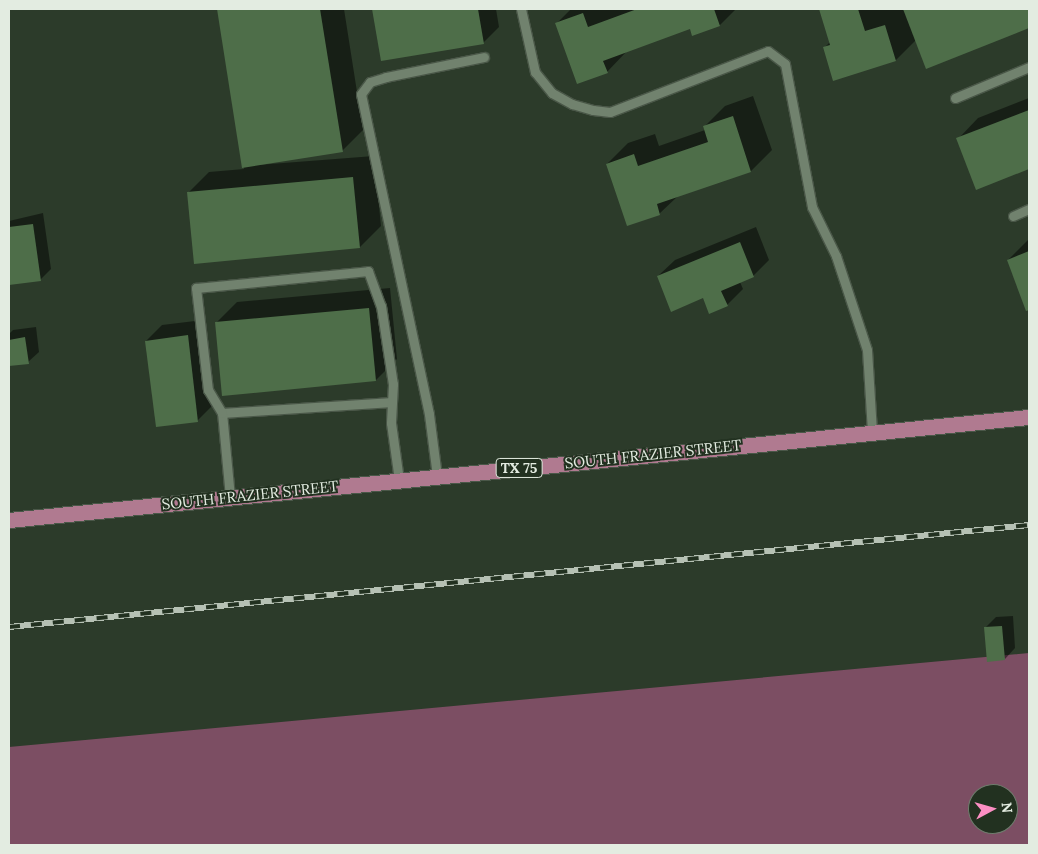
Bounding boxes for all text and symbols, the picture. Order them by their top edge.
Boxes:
street label: SOUTH FRAZIER STREET [564,436,742,472]
road number: TX 75 [495,456,543,479]
street label: SOUTH FRAZIER STREET [161,477,339,513]
north arrow [968,784,1018,834]
text: N [997,801,1016,814]

